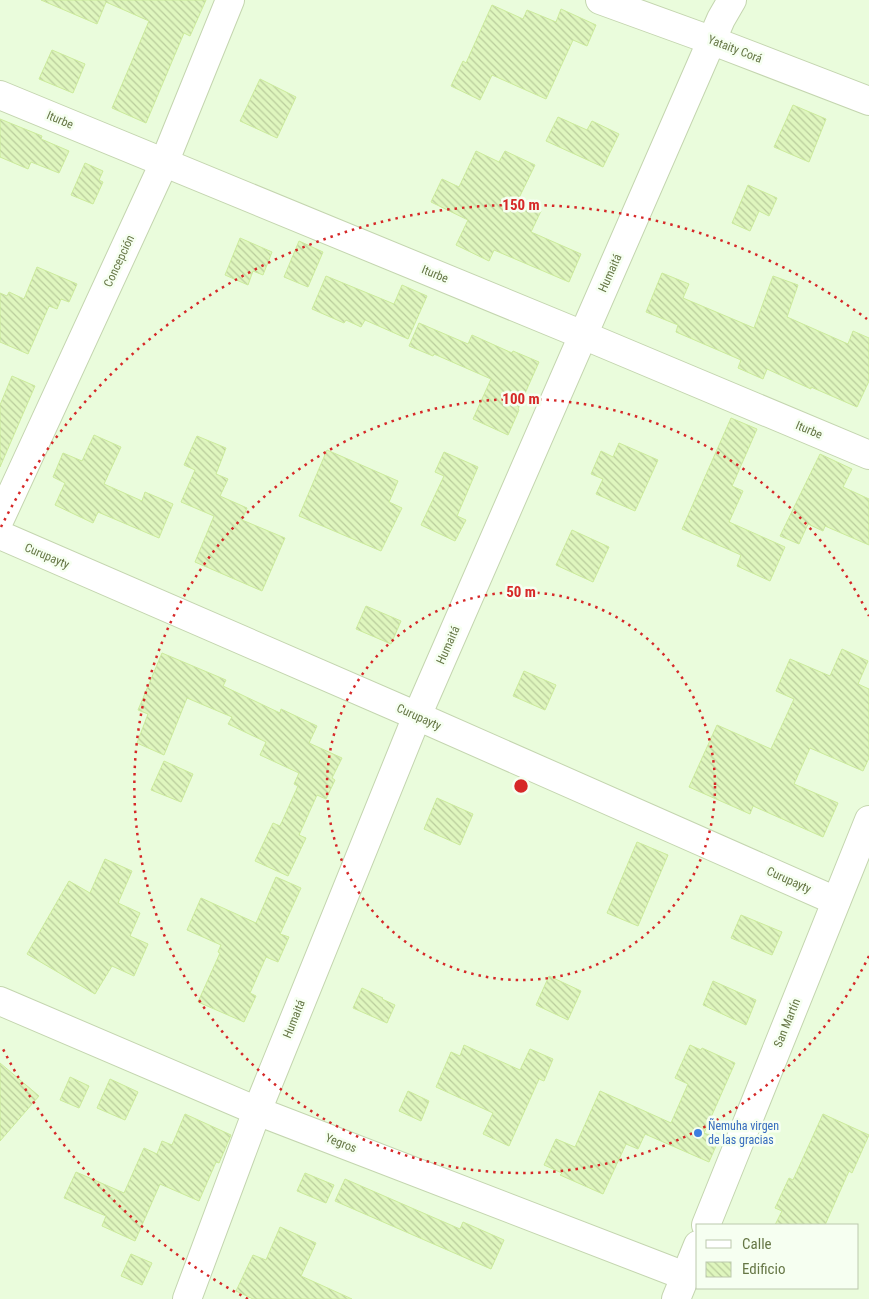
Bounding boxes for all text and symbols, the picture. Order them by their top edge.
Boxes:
street label: Yataity Corá [706,32,764,66]
street label: Iturbe [45,108,76,132]
text: 150 m [502,196,540,214]
street label: Concepción [101,233,137,289]
street label: Humaitá [595,252,625,294]
street label: Iturbe [420,262,451,286]
text: 100 m [502,390,540,408]
street label: Iturbe [794,418,825,442]
street label: Curupayty [23,540,71,572]
text: 50 m [506,583,536,601]
street label: Humaitá [433,624,463,666]
street label: Curupayty [395,701,443,733]
centre of rings [512,777,530,795]
street label: Curupayty [765,864,813,896]
street label: San Martín [771,996,803,1049]
street label: Humaitá [280,998,308,1040]
place label: Ñemuha virgen de las gracias [708,1117,779,1147]
marker: Ñemuha virgen de las gracias [692,1127,704,1139]
street label: Yegros [323,1131,359,1155]
legend [696,1224,859,1289]
text: Calle [742,1235,772,1253]
text: Edificio [742,1260,785,1278]

